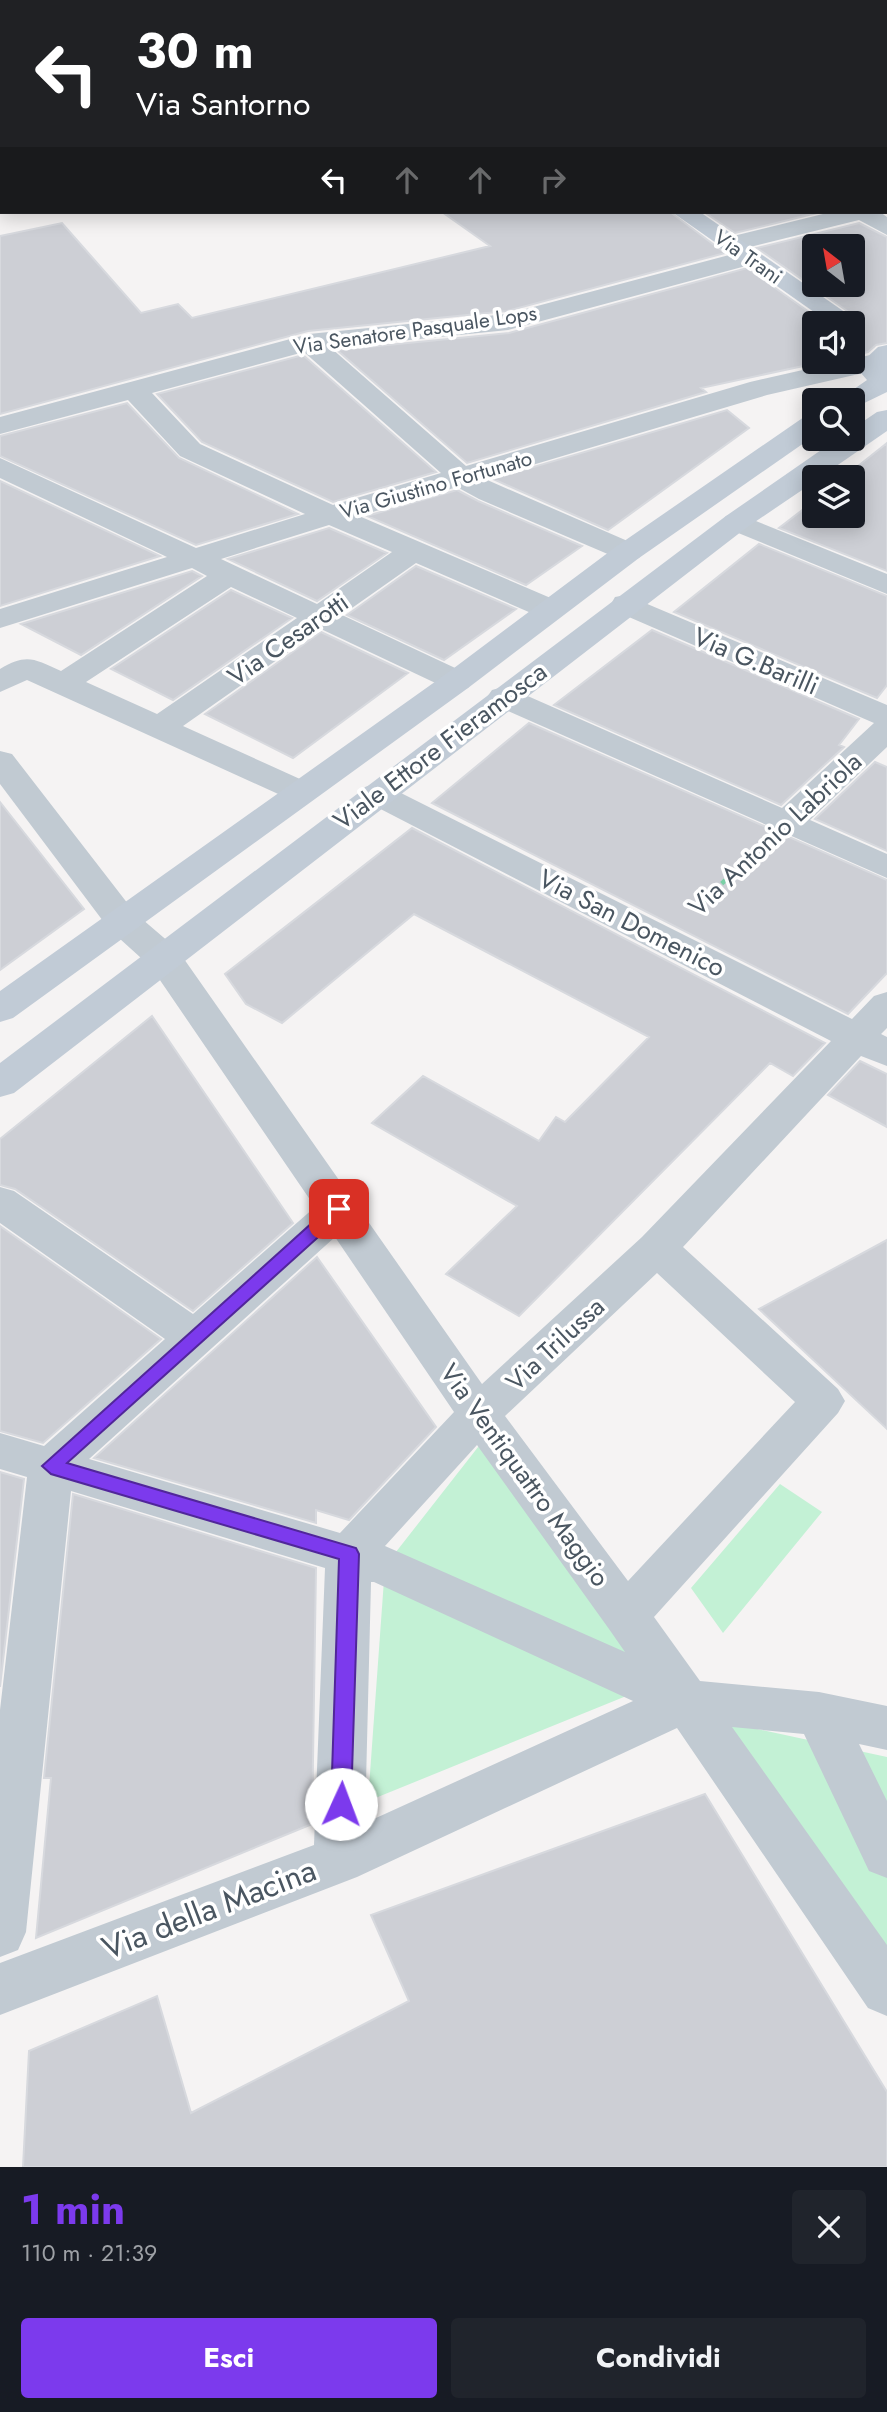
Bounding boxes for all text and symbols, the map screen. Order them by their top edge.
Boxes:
text: 30 m [136,16,254,86]
icon: left [21,28,112,119]
text: Via Santorno [136,81,311,127]
icon: left [315,161,353,199]
icon: ahead [388,161,426,199]
icon: ahead [461,161,499,199]
icon: right [534,161,572,199]
street label: Via Trani [708,222,788,292]
north arrow [802,234,864,298]
map controls [802,234,865,528]
street label: Via Senatore Pasquale Lops [291,298,539,362]
button: sound [802,311,865,374]
button: search [802,388,865,451]
street label: Via Giustino Fortunato [336,443,536,527]
button: layers [802,465,865,528]
street label: Via Cesarotti [220,583,356,695]
street label: Via G.Barilli [687,618,825,704]
street label: Viale Ettore Fieramosca [325,653,555,839]
street label: Via Antonio Labriola [680,743,870,925]
street label: Via San Domenico [532,860,732,986]
pin [309,1179,369,1239]
icon: arrive [320,1190,358,1228]
street label: Via Trilussa [497,1288,613,1400]
street label: Via Ventiquattro Maggio [431,1356,619,1594]
position arrow [304,1767,378,1841]
street label: Via della Macina [95,1847,323,1971]
text: 1 min [21,2179,125,2240]
button: close [792,2190,866,2264]
text: 110 m · 21:39 [21,2236,157,2270]
button: Esci [21,2318,437,2398]
button: Condividi [451,2318,866,2398]

